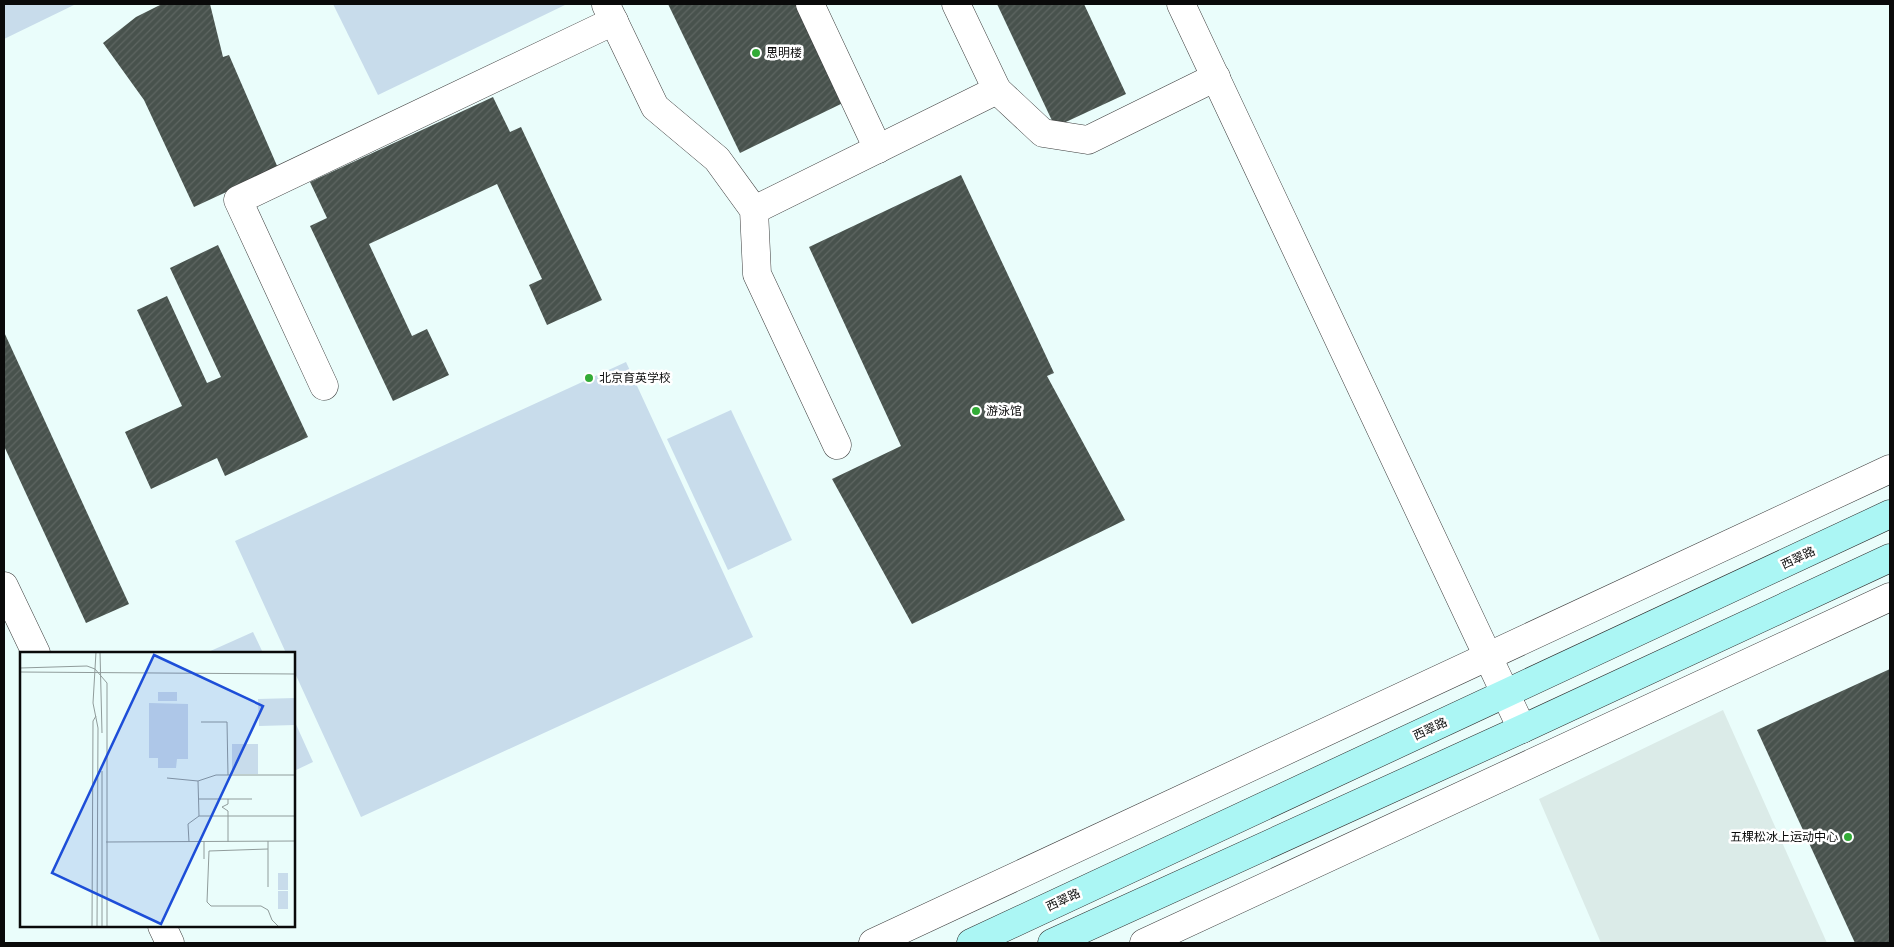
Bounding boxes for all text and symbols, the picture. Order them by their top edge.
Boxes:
place label: 思明楼 [766,45,802,60]
marker: 思明楼 [750,47,762,59]
place label: 北京育英学校 [599,370,671,385]
marker: 北京育英学校 [583,372,595,384]
place label: 游泳馆 [986,403,1022,418]
marker: 游泳馆 [970,405,982,417]
street label: 西翠路 [1778,543,1817,572]
inset map [20,652,295,927]
street label: 西翠路 [1410,714,1449,743]
place label: 五棵松冰上运动中心 [1730,829,1838,844]
marker: 五棵松冰上运动中心 [1842,831,1854,843]
street label: 西翠路 [1043,885,1082,914]

